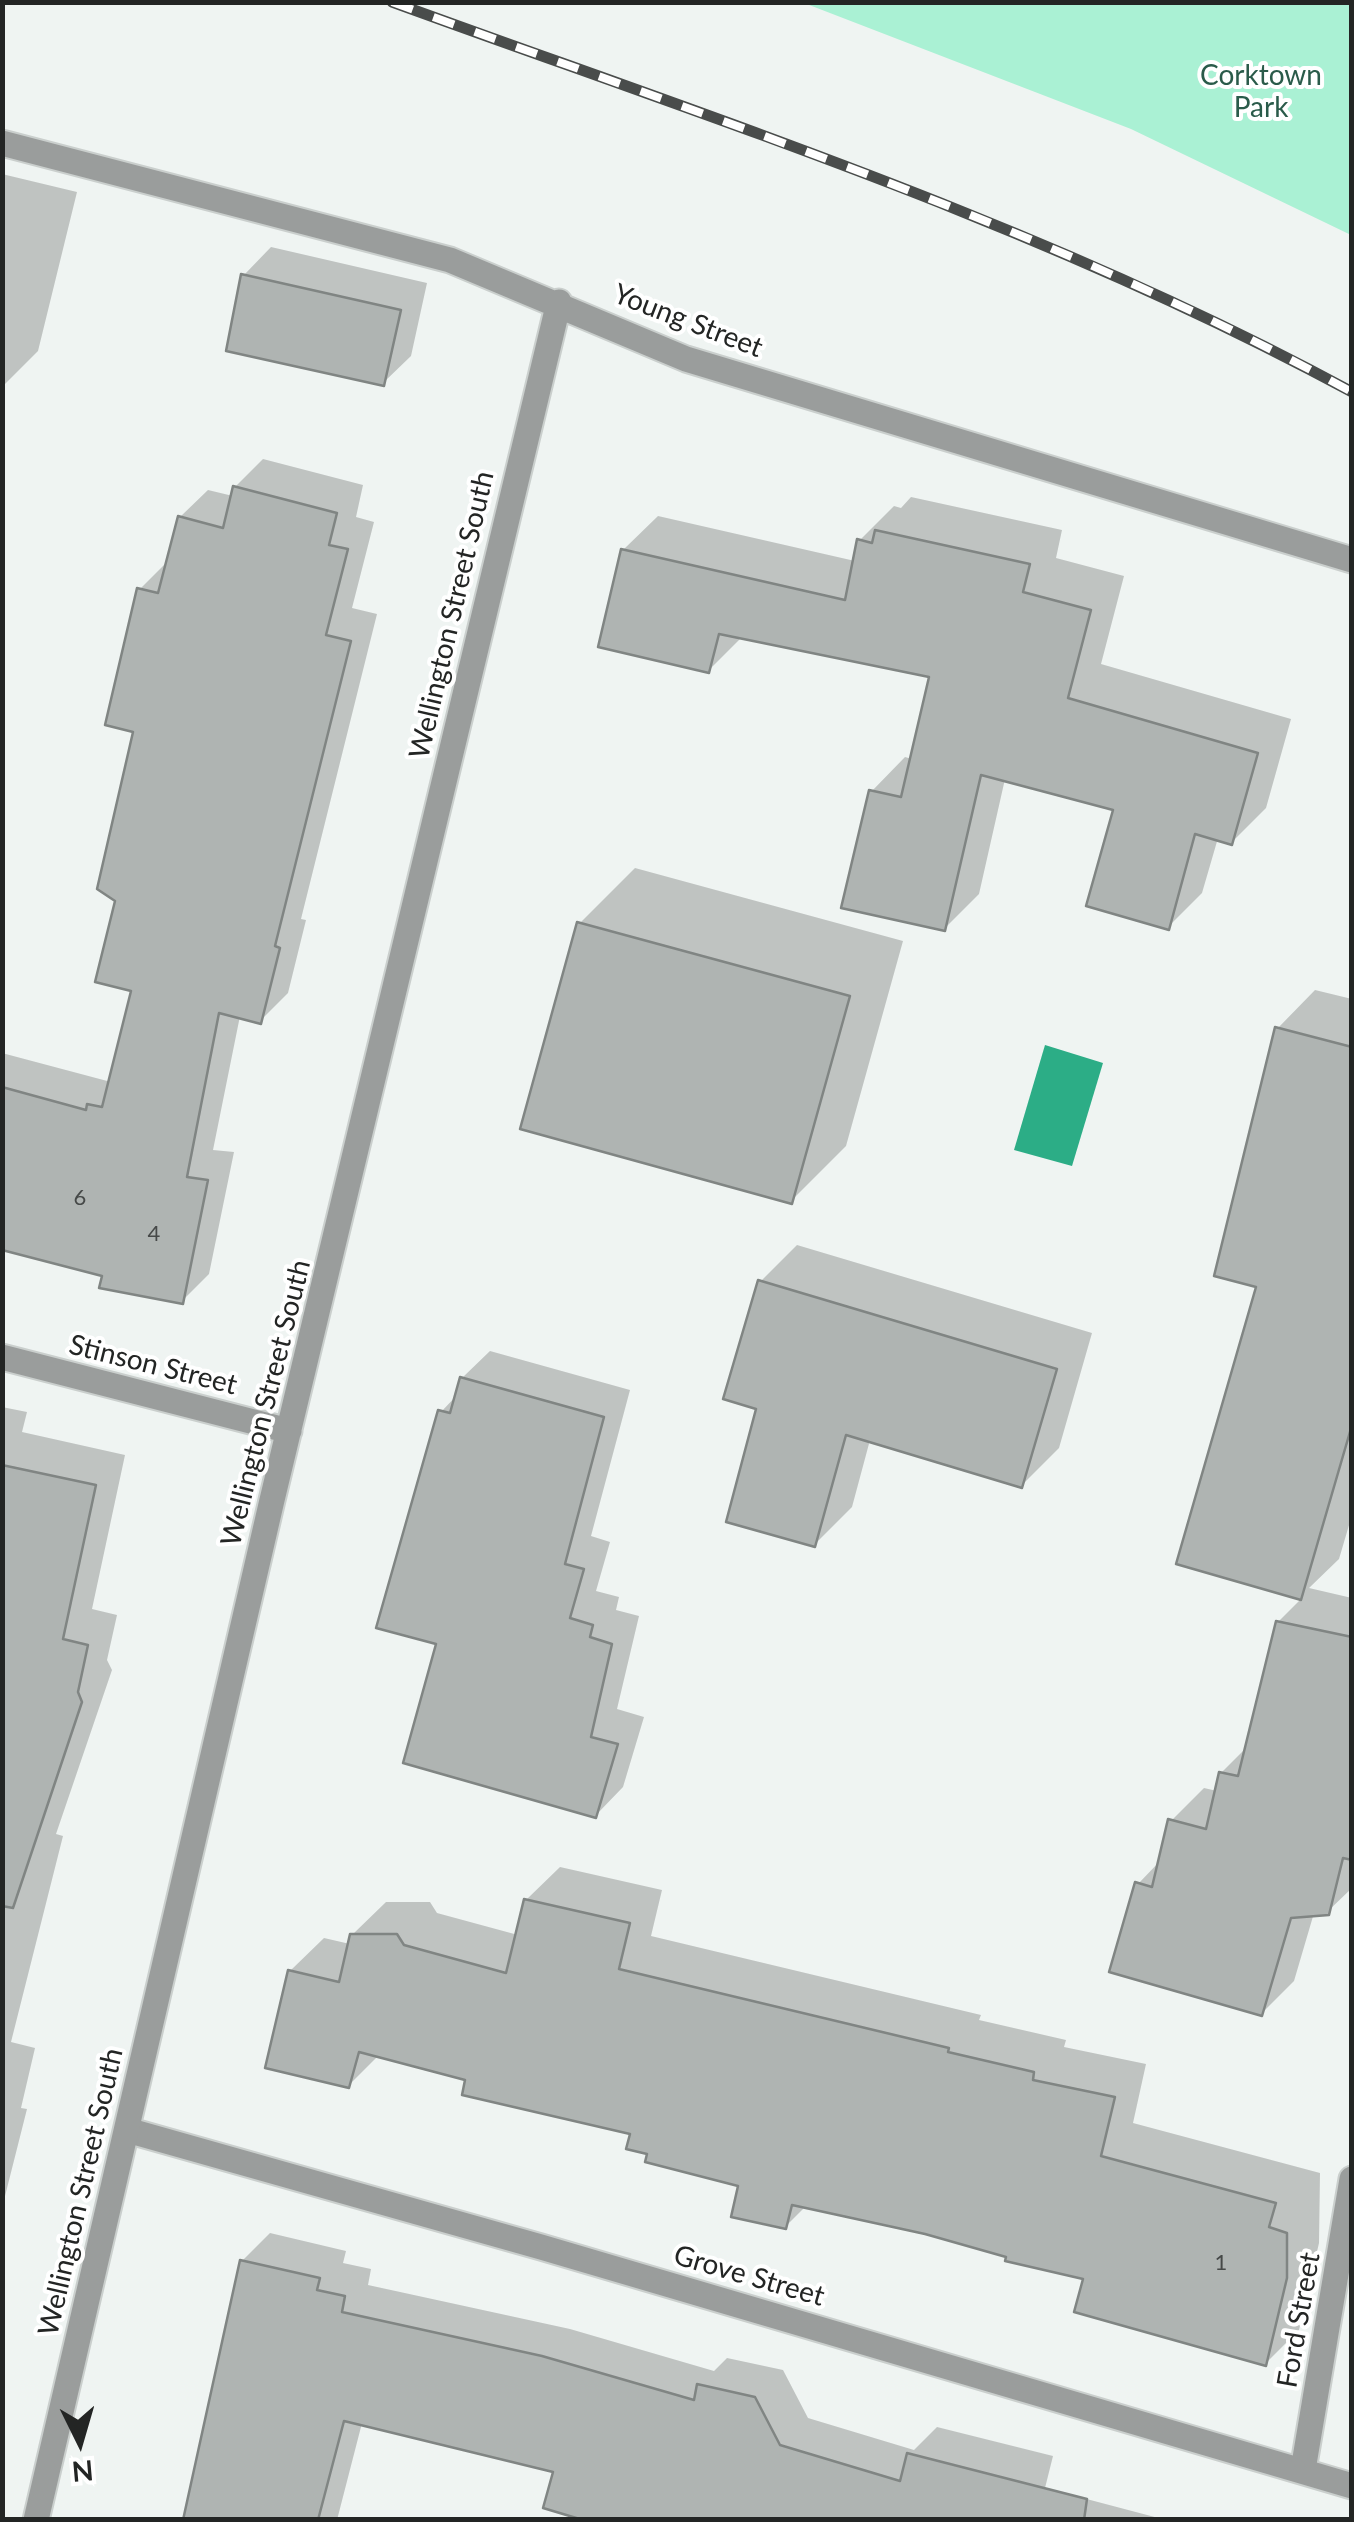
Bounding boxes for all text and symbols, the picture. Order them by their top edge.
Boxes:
park label: Corktown Park [1200,59,1322,125]
street label: Young Street [609,277,767,365]
street label: Wellington Street South [403,468,501,762]
house number: 6 [74,1185,86,1211]
house number: 4 [148,1221,160,1247]
street label: Wellington Street South [214,1256,318,1550]
street label: Stinson Street [66,1328,240,1402]
street label: Wellington Street South [32,2045,130,2339]
street label: Grove Street [670,2238,828,2314]
house number: 1 [1215,2250,1227,2276]
street label: Ford Street [1271,2250,1327,2390]
north arrow [30,2392,130,2492]
text: N [70,2454,95,2490]

